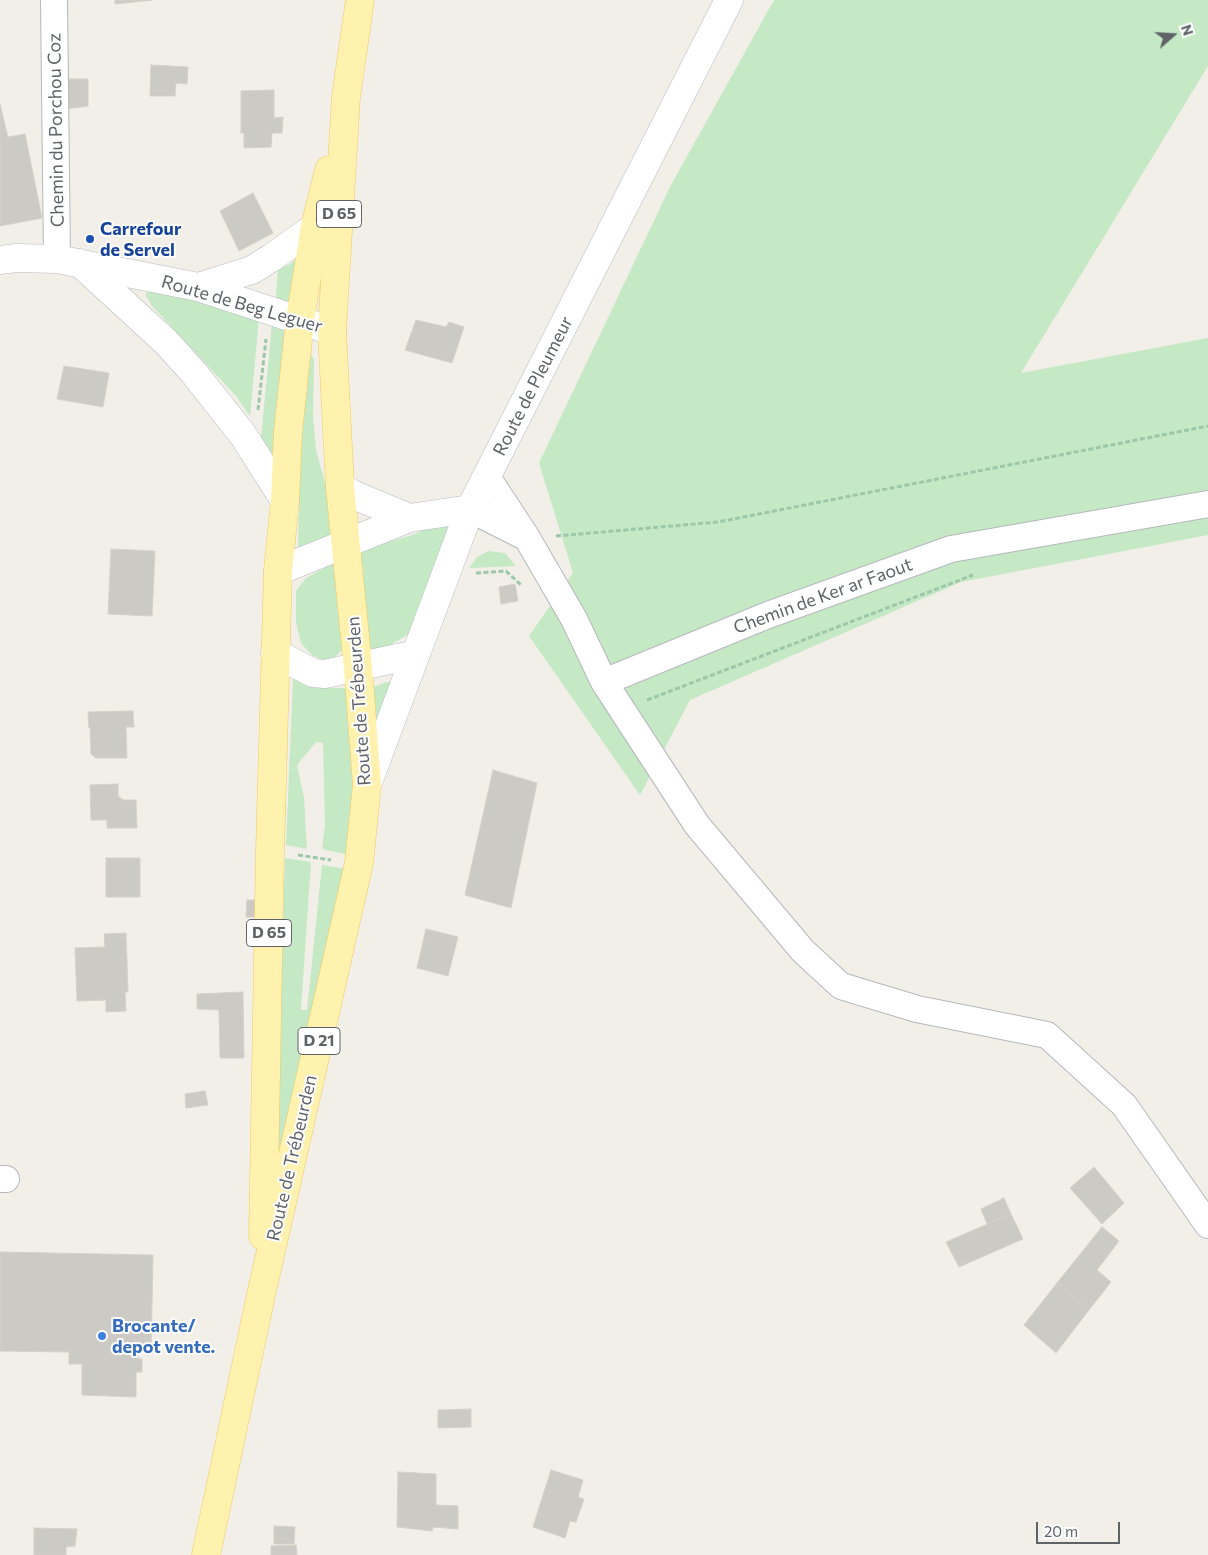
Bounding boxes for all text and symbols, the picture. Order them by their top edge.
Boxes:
north arrow [1148,10,1198,60]
text: N [1178,22,1197,38]
street label: Chemin du Porchou Coz [44,33,68,227]
road number: D 65 [316,200,362,228]
place label: Carrefour de Servel [100,218,181,260]
marker: Carrefour de Servel [84,233,96,245]
street label: Route de Beg Leguer [159,271,325,337]
street label: Route de Pleumeur [488,313,578,459]
street label: Chemin de Ker ar Faout [731,554,915,638]
street label: Route de Trébeurden [342,616,376,786]
road number: D 65 [246,920,292,946]
road number: D 21 [298,1028,340,1054]
street label: Route de Trébeurden [262,1073,322,1243]
place label: Brocante/ depot vente. [112,1315,215,1358]
marker: Brocante/ depot vente. [96,1330,108,1342]
scale bar [1038,1512,1122,1544]
text: 20 m [1044,1522,1078,1540]

